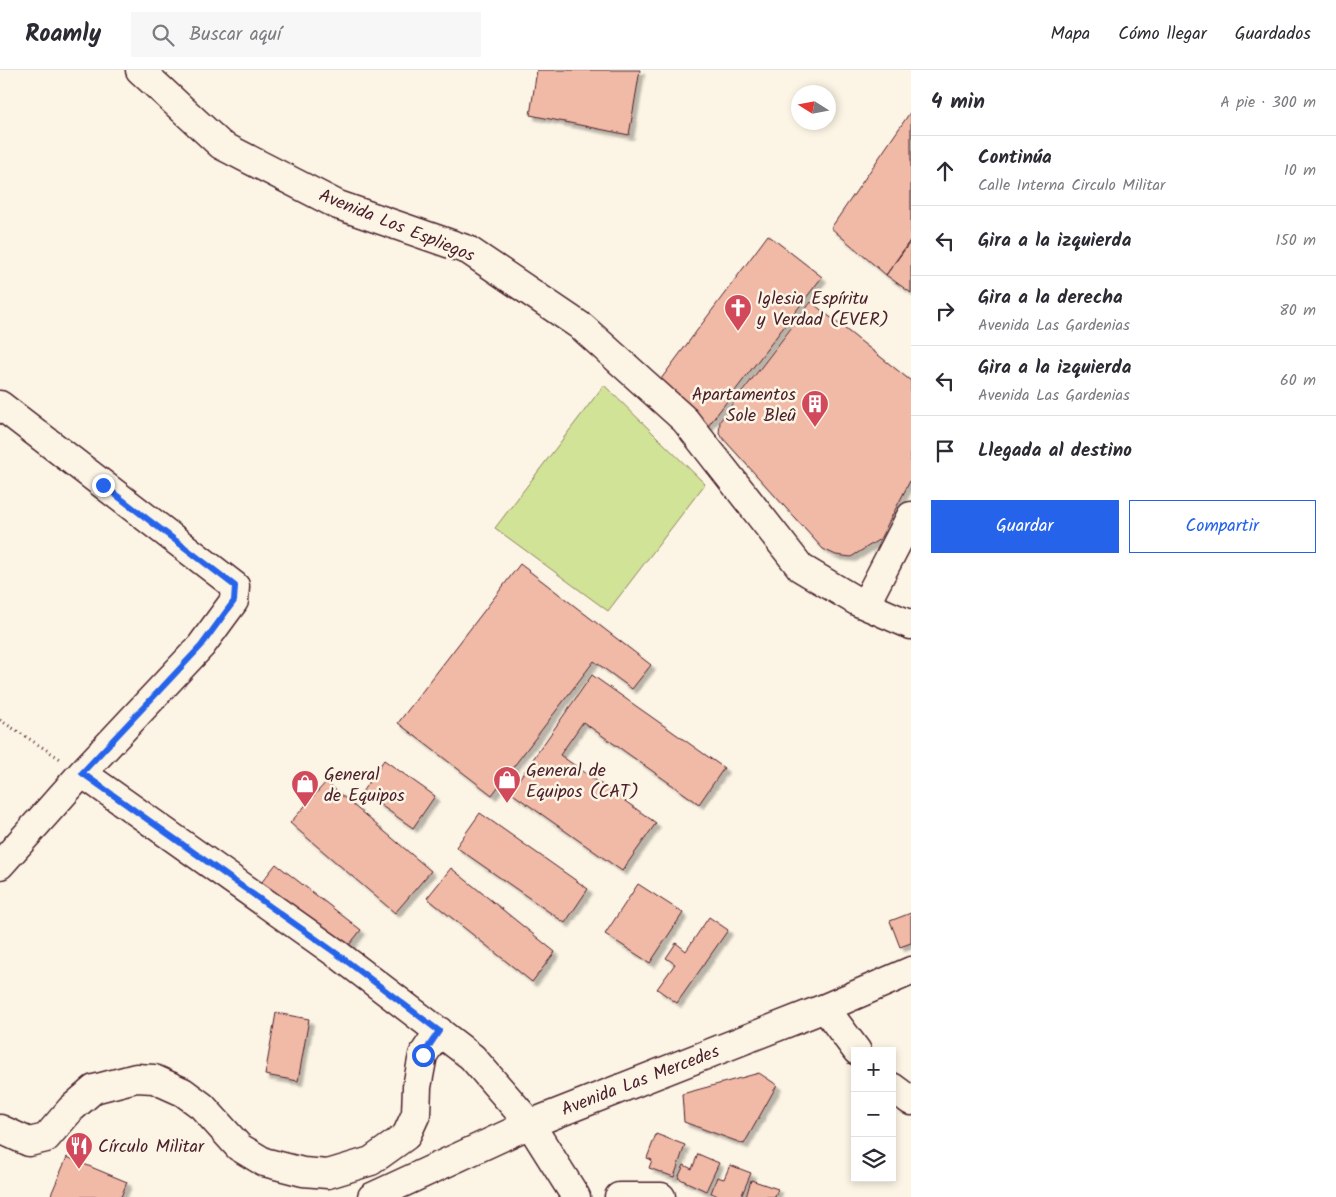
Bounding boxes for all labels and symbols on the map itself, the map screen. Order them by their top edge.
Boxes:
north arrow [791,85,836,130]
street label: Avenida Los Espliegos [314,182,479,271]
place label: Iglesia Espíritu y Verdad (EVER) [756,285,889,335]
church icon: Iglesia Espíritu y Verdad (EVER) [723,293,753,332]
place label: Apartamentos Sole Bleû [692,381,796,431]
building icon: Apartamentos Sole Bleû [800,389,830,428]
route end [92,474,115,497]
place label: General de Equipos (CAT) [526,757,639,807]
place label: General de Equipos [324,761,405,811]
shop icon: General de Equipos (CAT) [492,765,522,804]
shop icon: General de Equipos [290,769,320,808]
street label: Avenida Las Mercedes [557,1038,724,1125]
route start [412,1044,435,1067]
restaurant icon: Círculo Militar [64,1131,94,1170]
place label: Círculo Militar [98,1133,205,1162]

